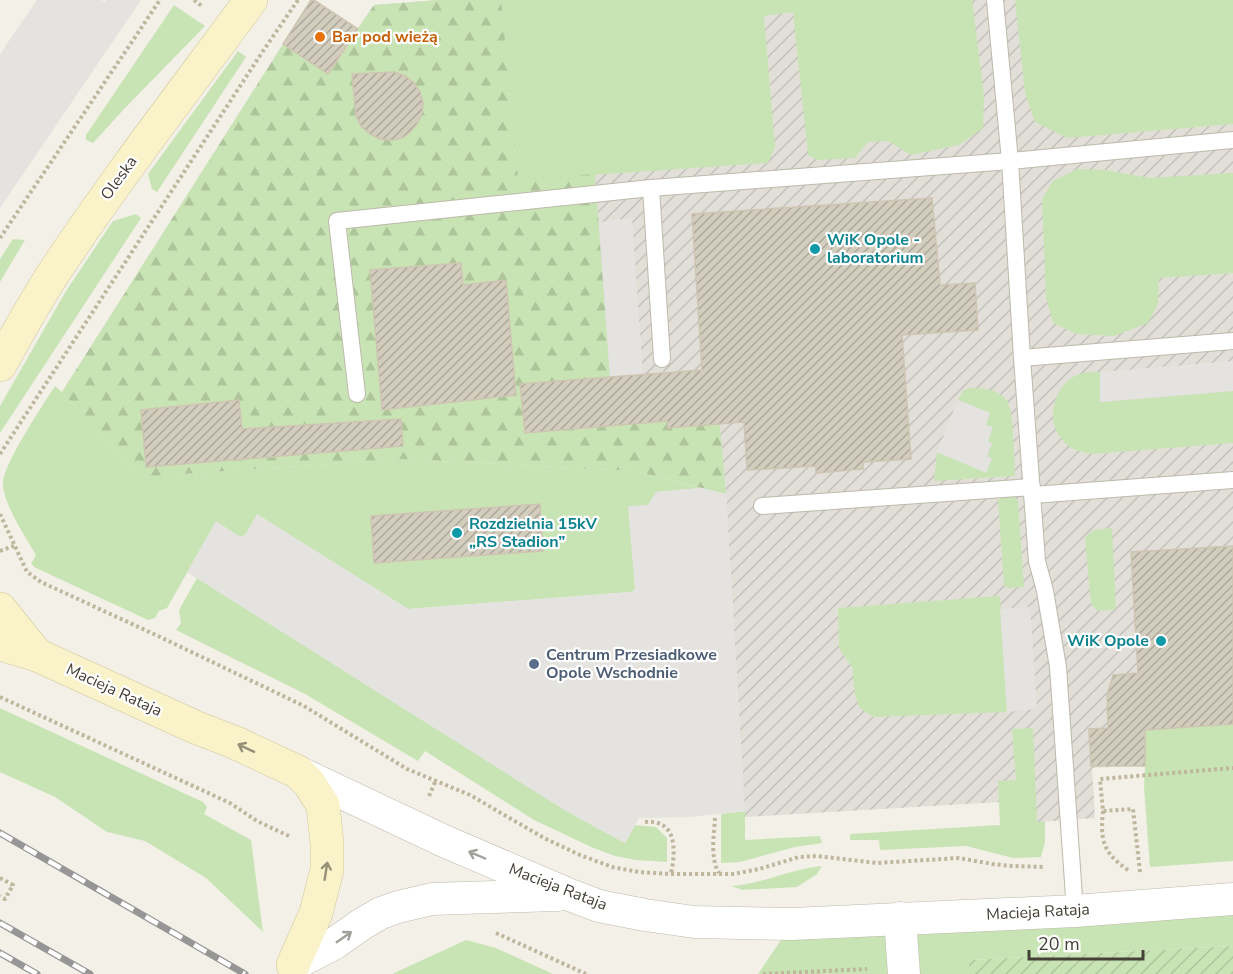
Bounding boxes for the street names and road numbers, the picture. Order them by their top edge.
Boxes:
street label: Oleska [96,151,142,205]
street label: Macieja Rataja [62,658,166,722]
street label: Macieja Rataja [506,858,610,916]
street label: Macieja Rataja [986,898,1090,926]

